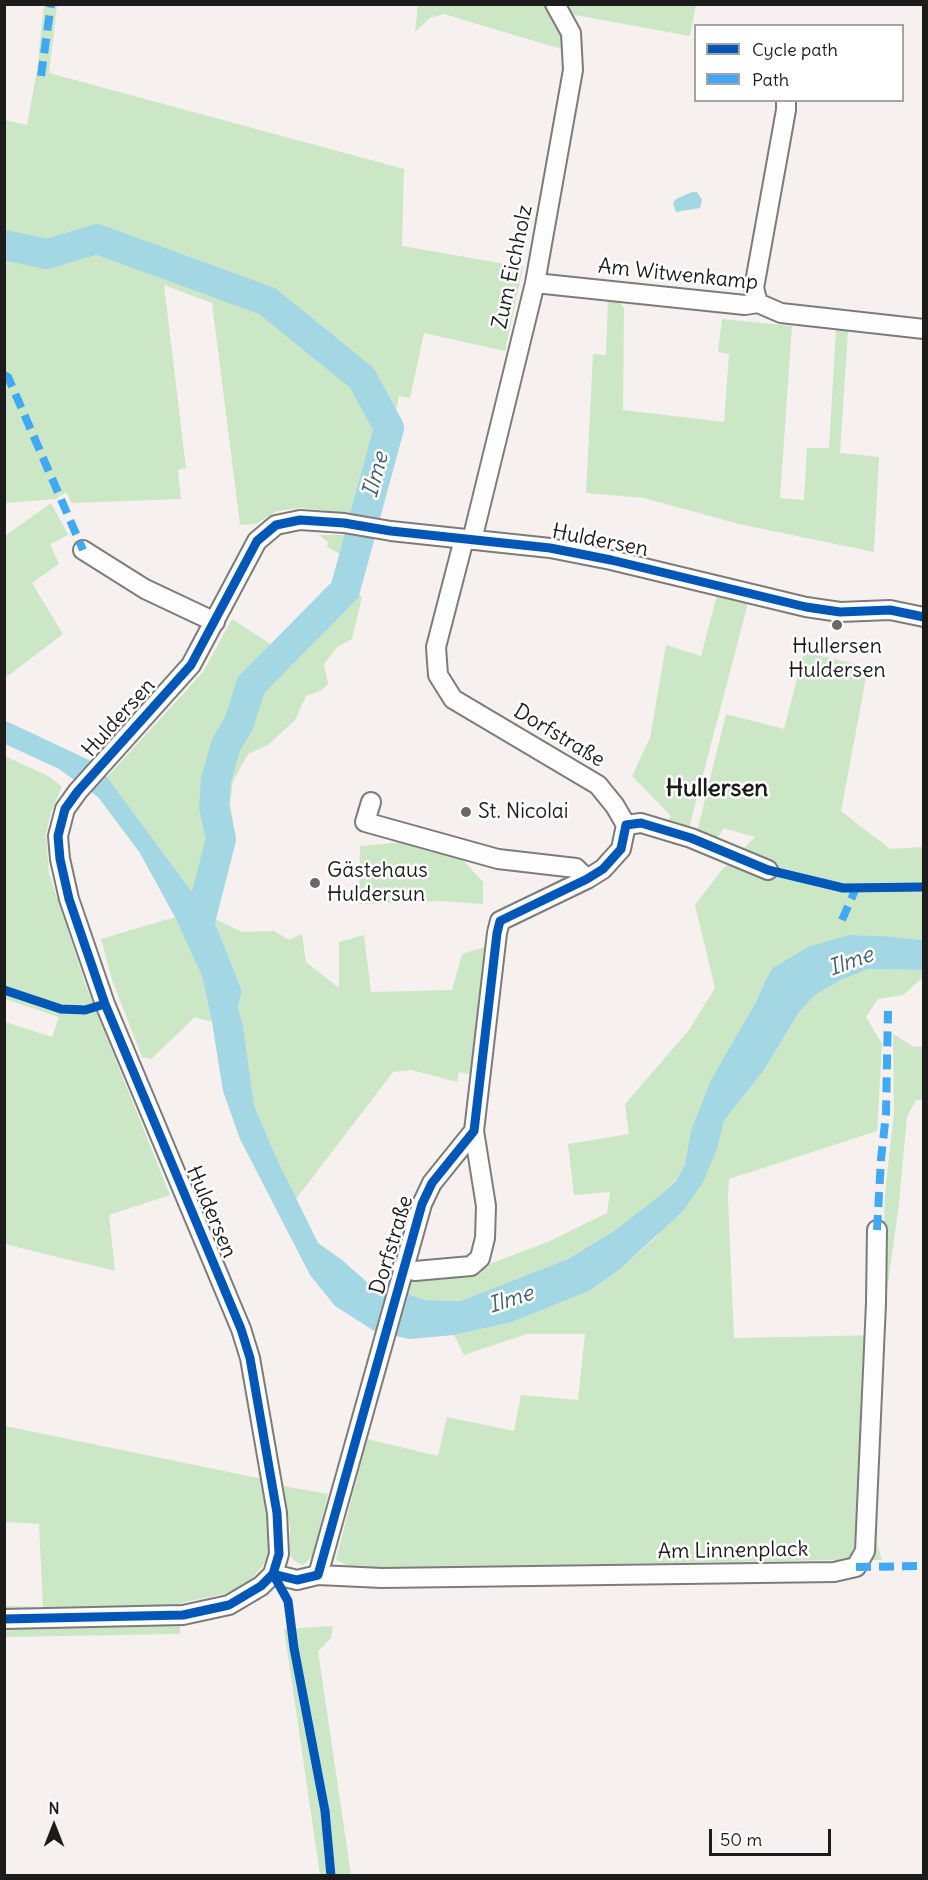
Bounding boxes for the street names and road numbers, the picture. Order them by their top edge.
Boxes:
street label: Zum Eichholz [488,203,538,331]
street label: Am Witwenkamp [597,254,759,296]
street label: Huldersen [550,519,650,563]
street label: Huldersen [77,673,161,763]
street label: Dorfstraße [509,699,609,773]
street label: Huldersen [180,1162,242,1262]
street label: Dorfstraße [365,1193,419,1297]
street label: Am Linnenplack [657,1537,809,1565]

